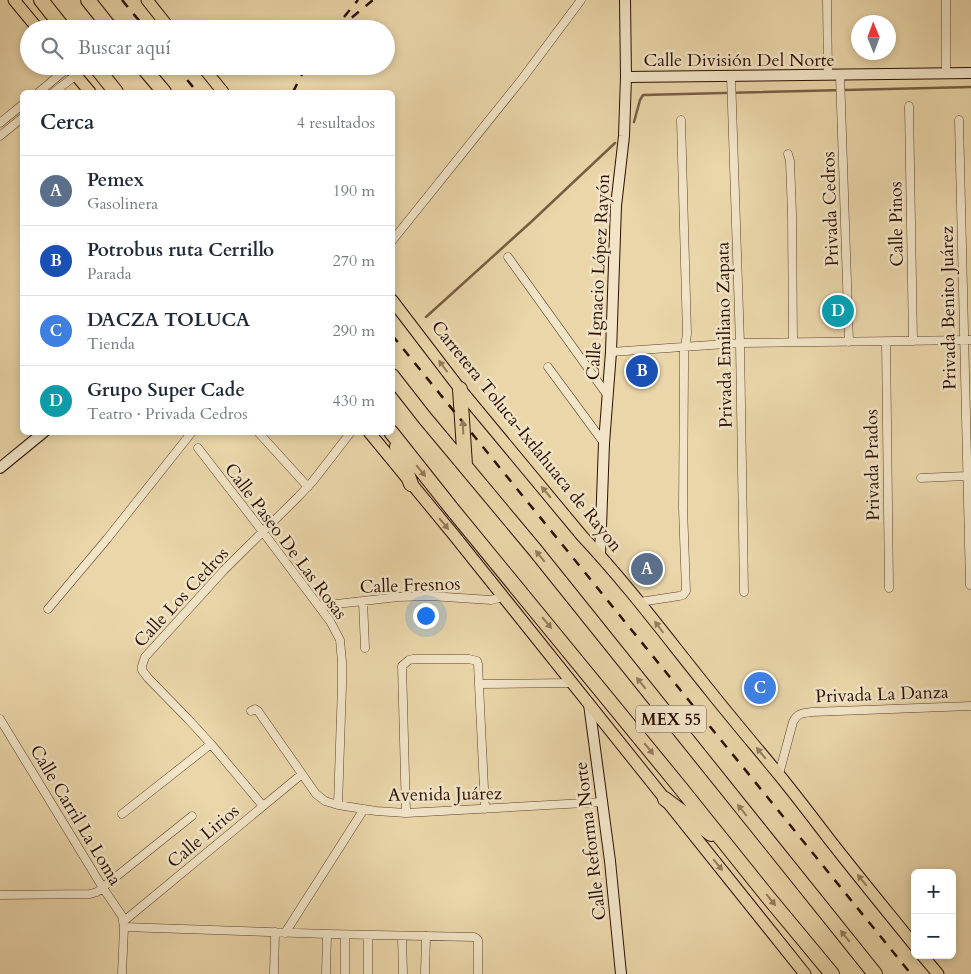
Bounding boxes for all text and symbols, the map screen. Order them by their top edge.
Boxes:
north arrow [851,15,896,60]
search box [20,20,395,75]
icon: search [38,34,66,62]
text: Buscar aquí [78,35,171,61]
street label: Calle División Del Norte [643,48,835,73]
text: Cerca [40,108,94,137]
text: 4 resultados [297,112,375,134]
street label: Privada Cedros [816,151,845,267]
text: Pemex [87,167,144,193]
street label: Calle Ignacio López Rayón [581,172,616,381]
text: A [50,180,62,202]
text: 190 m [333,180,375,202]
street label: Calle Pinos [883,181,910,267]
text: Gasolinera [87,193,158,215]
street label: Privada Benito Juárez [935,226,962,390]
text: Potrobus ruta Cerrillo [87,237,274,263]
street label: Privada Emiliano Zapata [710,241,739,428]
text: B [50,250,62,272]
text: 270 m [333,250,375,272]
text: Parada [87,263,132,285]
pin: D [822,292,854,330]
text: DACZA TOLUCA [87,307,250,333]
street label: Carretera Toluca-Ixtlahuaca de Rayon [425,315,628,558]
text: C [50,320,62,342]
text: 290 m [333,320,375,342]
text: Tienda [87,333,135,355]
pin: B [626,352,658,390]
one-way arrow [438,359,448,373]
text: Grupo Super Cade [87,377,245,403]
text: D [49,390,63,412]
text: 430 m [333,390,375,412]
text: Teatro · Privada Cedros [87,403,248,425]
street label: Privada Prados [859,409,886,521]
one-way arrow [458,419,466,435]
street label: Calle Paseo De Las Rosas [218,458,353,625]
one-way arrow [416,464,427,477]
one-way arrow [540,485,551,498]
one-way arrow [439,517,450,530]
street label: Calle Los Cedros [128,542,235,653]
one-way arrow [534,550,545,563]
pin: A [631,550,663,588]
street label: Calle Fresnos [359,571,461,600]
your location [413,603,439,629]
one-way arrow [541,617,552,630]
one-way arrow [654,620,664,634]
pin: C [744,669,776,707]
one-way arrow [636,676,647,689]
street label: Privada La Danza [815,680,949,709]
road number: MEX 55 [636,706,706,732]
street label: Calle Carril La Loma [24,740,128,890]
one-way arrow [643,743,654,756]
one-way arrow [755,748,767,760]
street label: Calle Reforma Norte [568,760,613,922]
street label: Avenida Juárez [388,781,502,808]
street label: Calle Lirios [162,799,245,874]
one-way arrow [737,803,748,816]
one-way arrow [712,858,723,871]
map controls [911,869,956,959]
button: + [911,869,956,914]
one-way arrow [857,874,868,887]
one-way arrow [765,893,776,906]
button: − [911,914,956,959]
one-way arrow [839,930,850,943]

